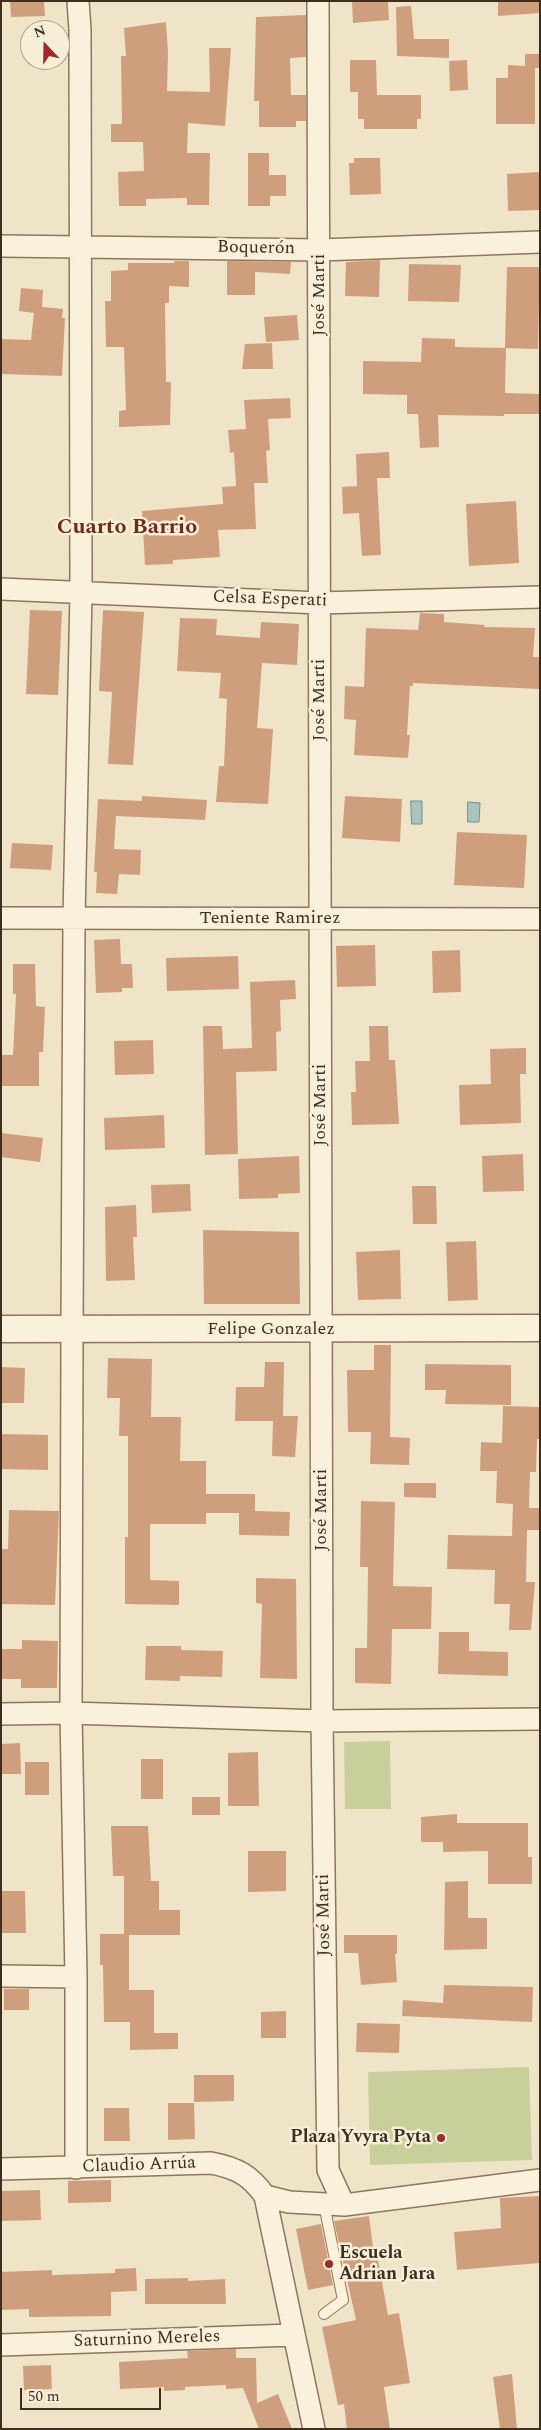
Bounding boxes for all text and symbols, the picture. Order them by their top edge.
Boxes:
north arrow [20,20,70,70]
text: N [31,20,49,43]
street label: Boquerón [217,238,295,260]
street label: José Marti [309,254,331,336]
district label: Cuarto Barrio [57,516,197,542]
street label: Celsa Esperati [212,587,328,613]
street label: José Marti [309,659,331,741]
street label: Teniente Ramirez [199,908,341,930]
street label: José Marti [310,1064,332,1146]
street label: Felipe Gonzalez [207,1319,335,1341]
street label: José Marti [311,1469,333,1551]
street label: José Marti [313,1874,337,1956]
place label: Plaza Yvyra Pyta [290,2127,431,2149]
marker: Plaza Yvyra Pyta [435,2132,447,2144]
street label: Claudio Arrúa [82,2153,196,2179]
place label: Escuela Adrian Jara [339,2243,435,2286]
marker: Escuela Adrian Jara [323,2258,335,2270]
street label: Saturnino Mereles [73,2327,221,2353]
scale bar [22,2378,164,2410]
text: 50 m [28,2385,60,2408]

